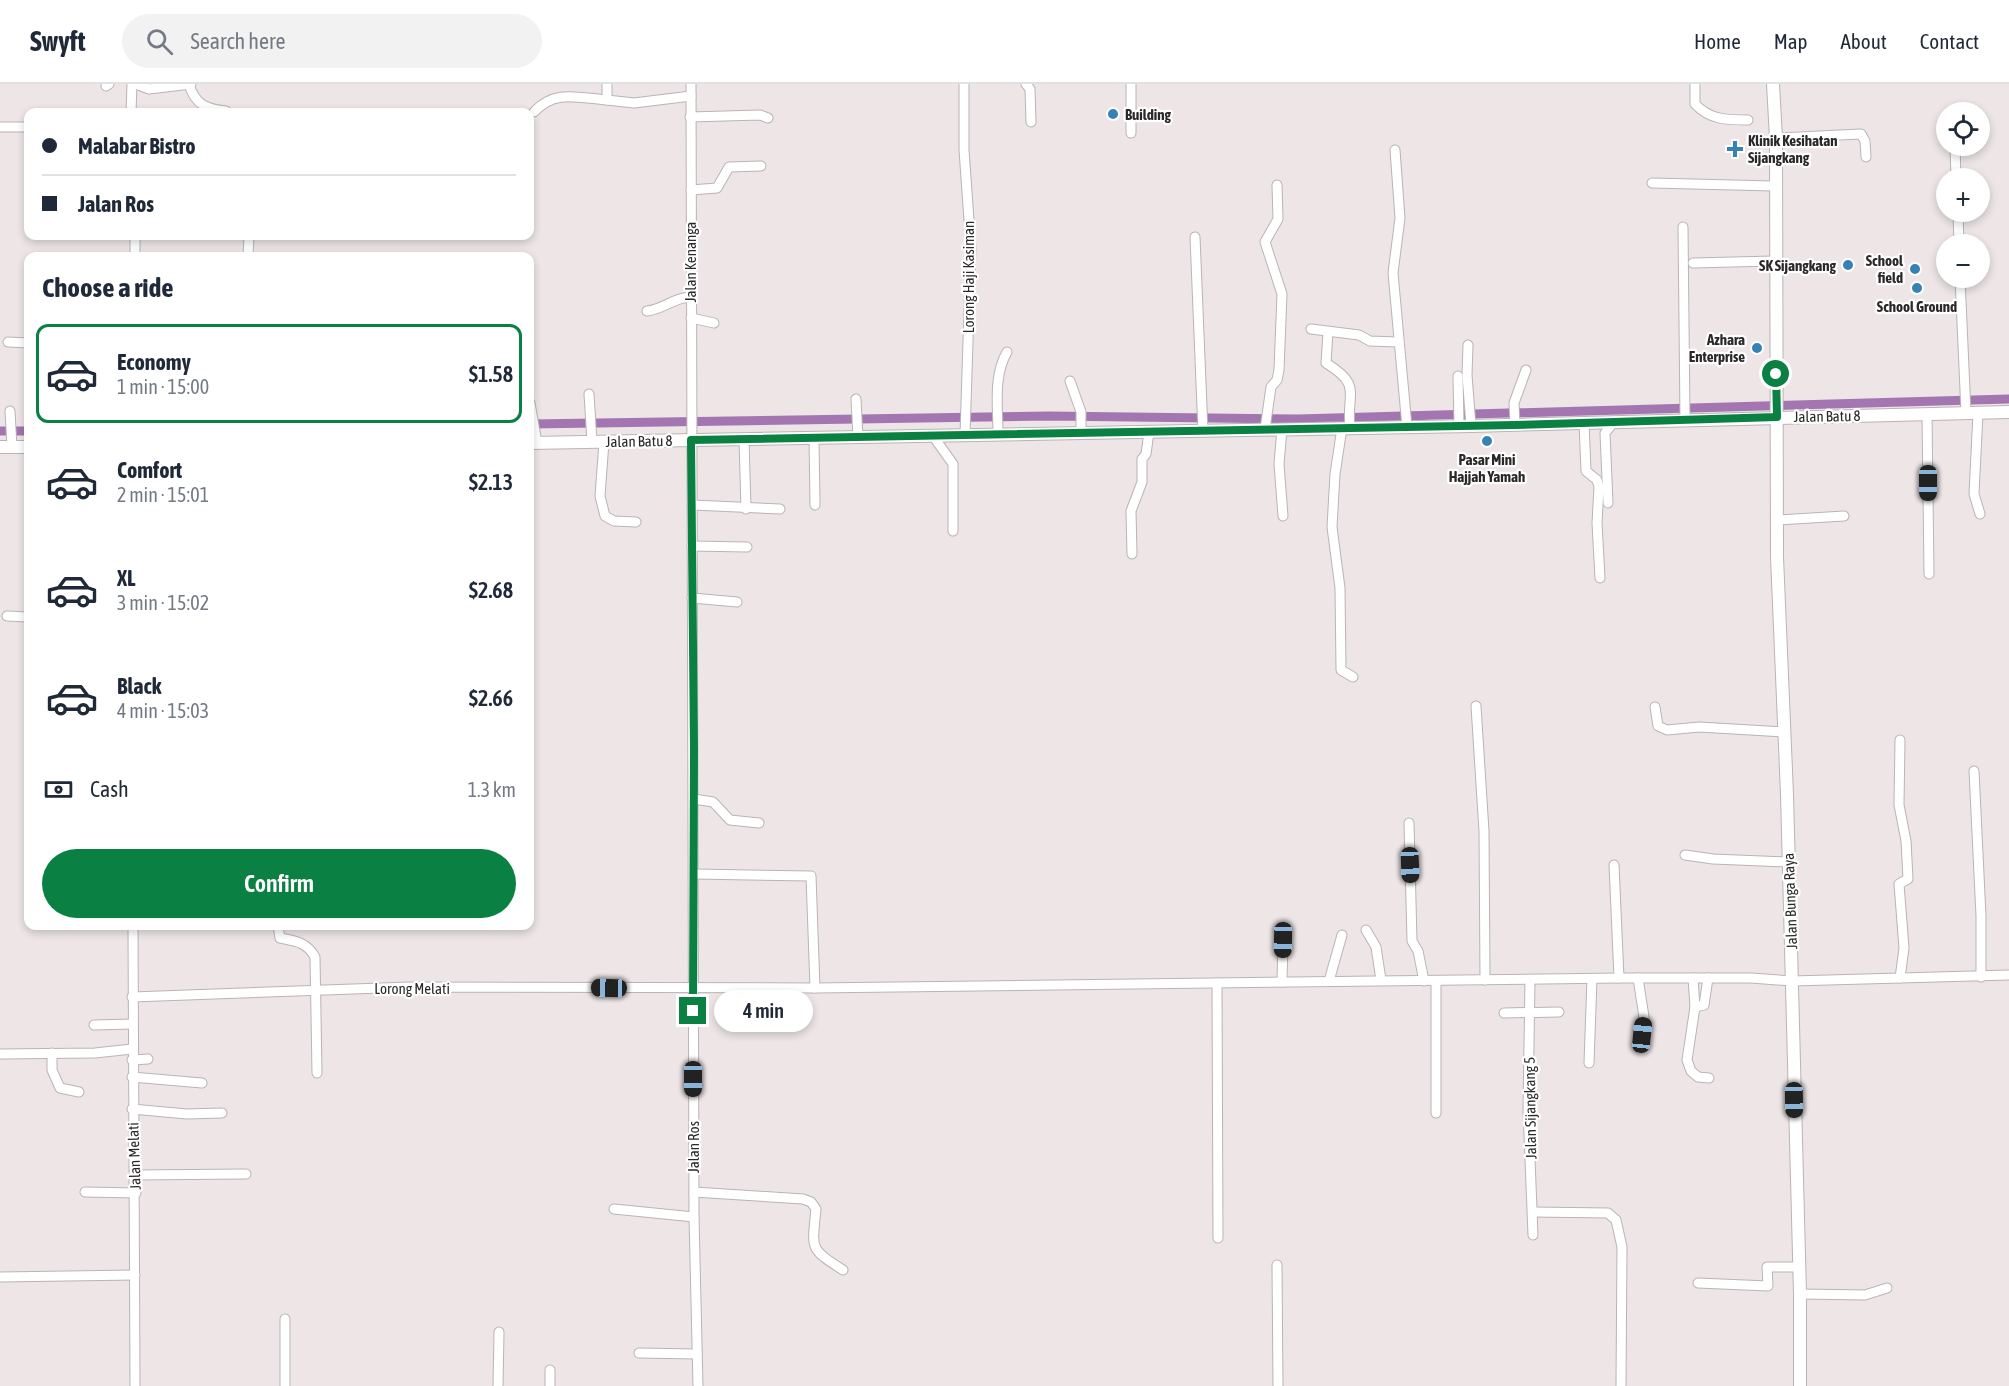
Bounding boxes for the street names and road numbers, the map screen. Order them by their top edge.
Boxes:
street label: Lorong Haji Kasiman [960,221,977,333]
street label: Jalan Kenanga [682,222,699,302]
street label: Jalan Batu 8 [1793,407,1861,425]
street label: Jalan Batu 8 [605,432,673,450]
street label: Jalan Bunga Raya [1780,853,1800,949]
street label: Lorong Melati [374,980,450,997]
street label: Jalan Sijangkang 5 [1521,1057,1539,1159]
street label: Jalan Ros [685,1121,702,1173]
street label: Jalan Melati [124,1122,144,1190]

